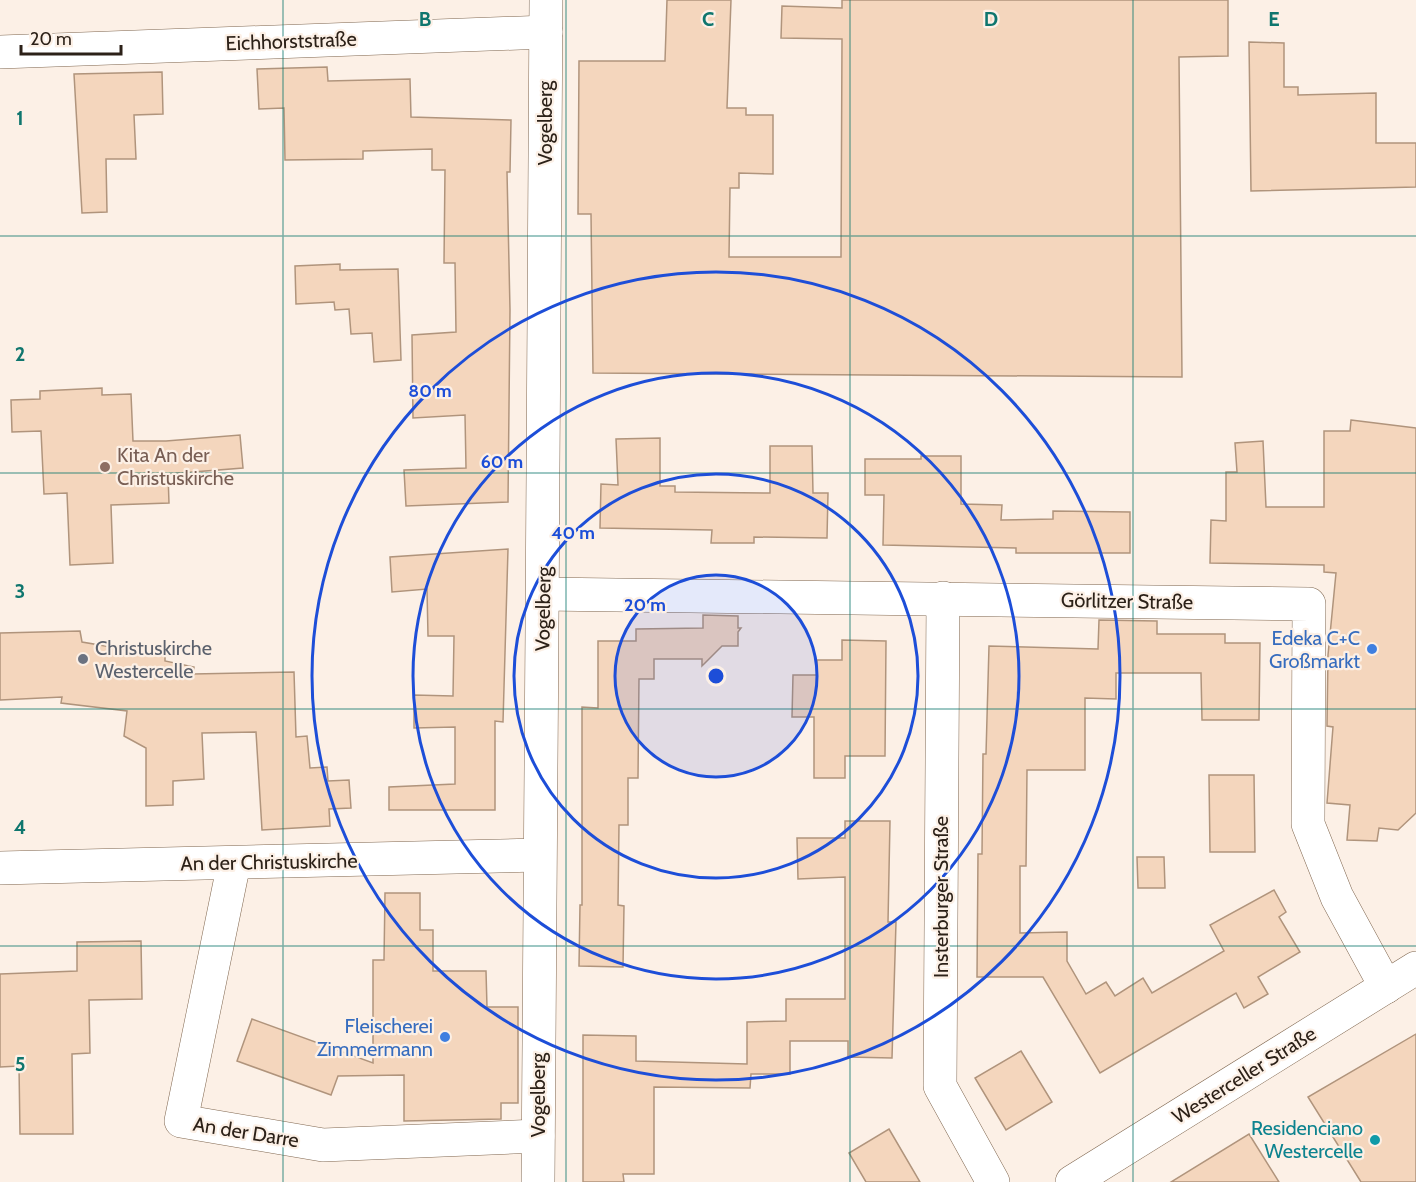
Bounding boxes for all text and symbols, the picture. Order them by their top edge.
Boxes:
text: B [419,7,431,31]
text: C [702,7,714,31]
text: D [984,7,998,31]
text: E [1268,7,1280,31]
scale bar [21,18,122,56]
street label: Eichhorststraße [225,27,357,55]
text: 20 m [30,28,72,50]
street label: Vogelberg [533,80,557,165]
text: 1 [16,106,24,130]
text: 2 [15,342,25,366]
text: 80 m [408,380,452,402]
place label: Kita An der Christuskirche [117,443,234,490]
text: 60 m [481,451,523,473]
marker: Kita An der Christuskirche [98,460,112,474]
text: 40 m [551,522,595,544]
street label: Vogelberg [530,566,556,651]
text: 3 [15,579,25,603]
street label: Görlitzer Straße [1061,588,1193,614]
text: 20 m [624,594,666,616]
place label: Edeka C+C Großmarkt [1269,626,1360,673]
place label: Christuskirche Westercelle [95,636,212,683]
marker: Edeka C+C Großmarkt [1365,642,1379,656]
marker: Christuskirche Westercelle [76,652,90,666]
centre of rings [706,666,726,686]
text: 4 [14,815,26,839]
street label: Insterburger Straße [929,816,953,978]
street label: An der Christuskirche [180,848,358,876]
place label: Fleischerei Zimmermann [317,1014,433,1061]
street label: Westerceller Straße [1168,1021,1320,1129]
marker: Fleischerei Zimmermann [438,1030,452,1044]
text: 5 [15,1052,25,1076]
street label: Vogelberg [526,1052,550,1137]
street label: An der Darre [191,1112,301,1152]
place label: Residenciano Westercelle [1251,1116,1363,1163]
marker: Residenciano Westercelle [1368,1133,1382,1147]

